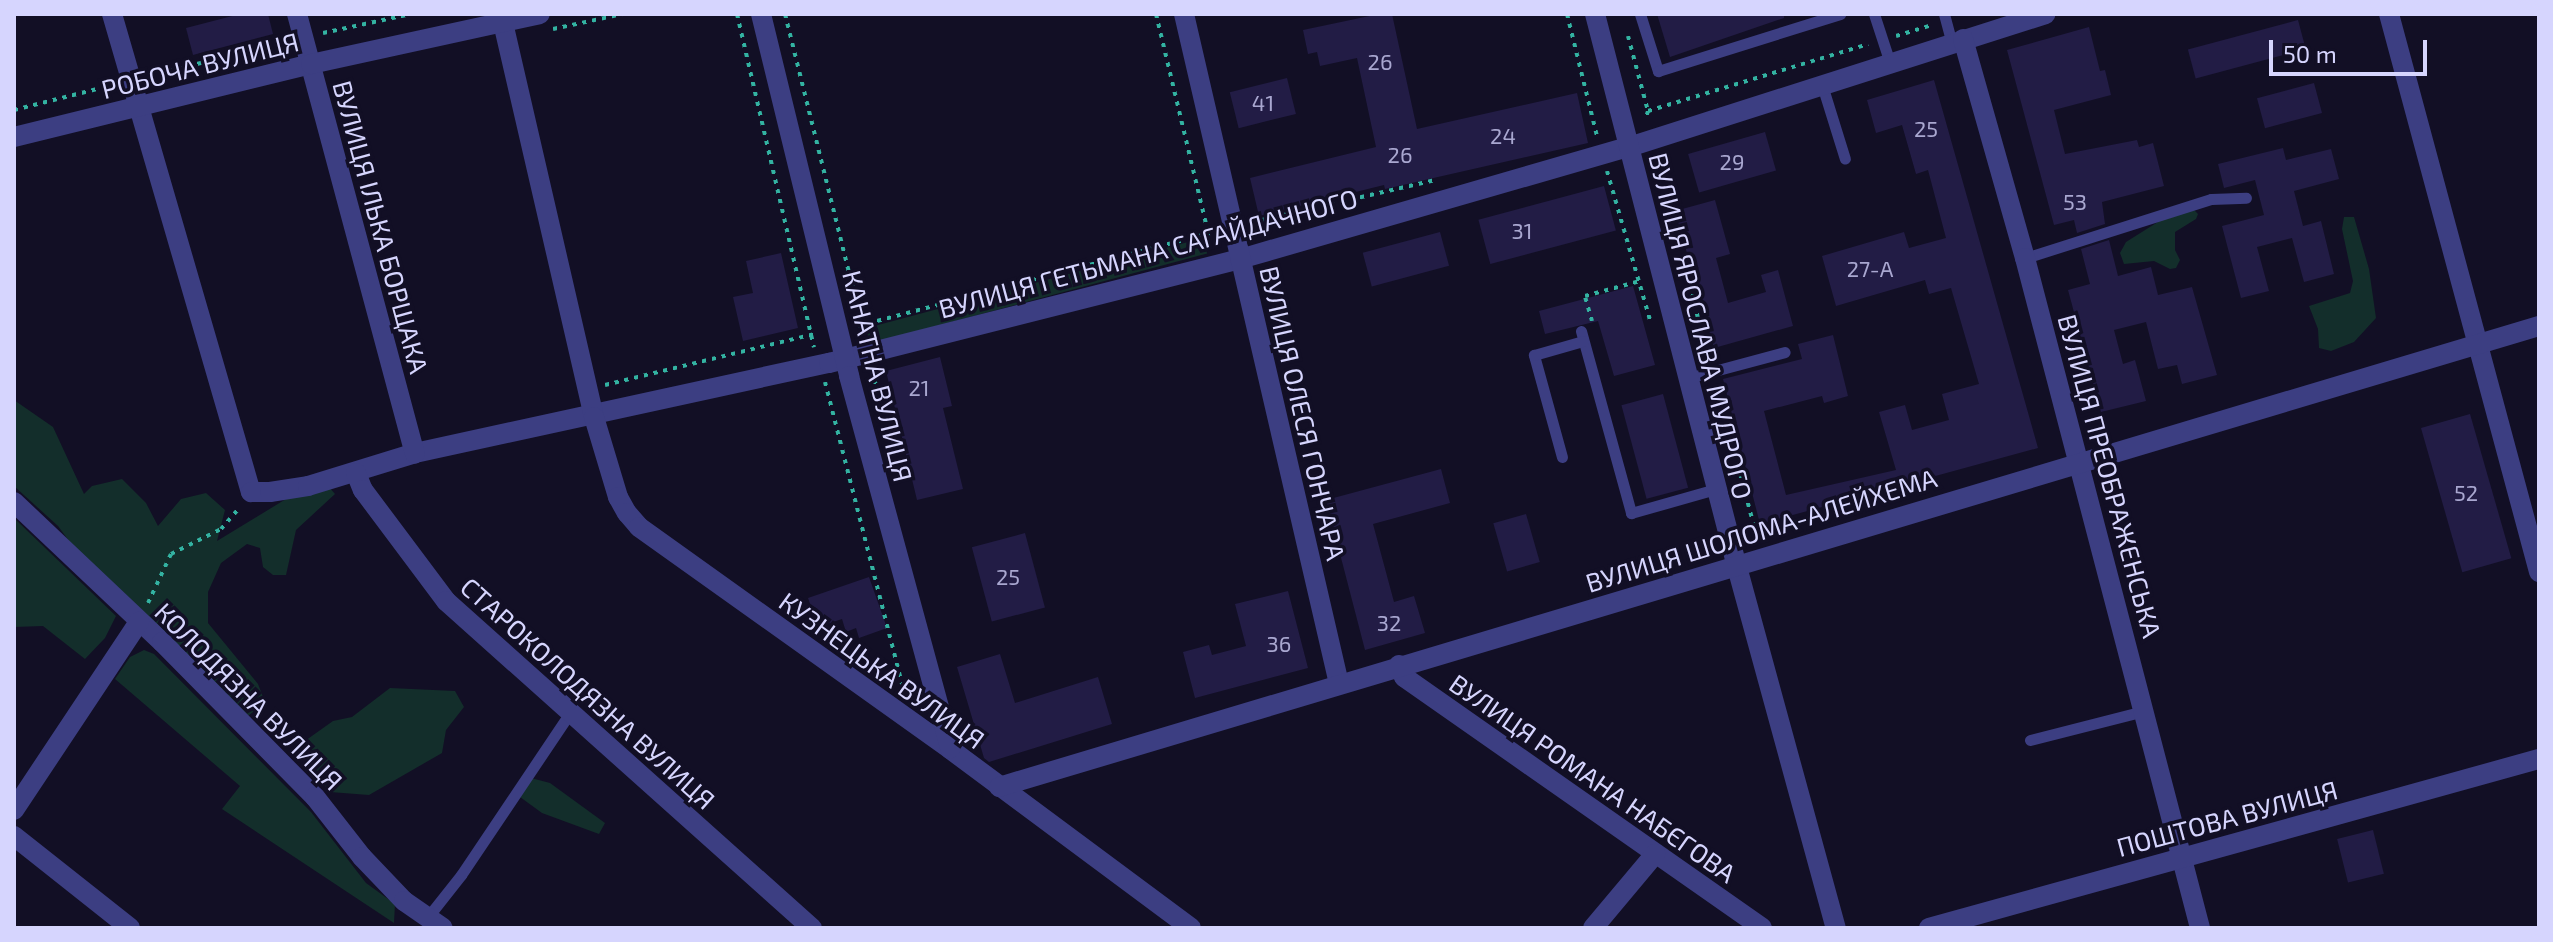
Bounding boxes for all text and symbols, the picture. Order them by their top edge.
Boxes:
scale bar [2273,24,2431,74]
street label: РОБОЧА ВУЛИЦЯ [98,25,302,105]
text: 50 m [2283,39,2337,68]
house number: 26 [1368,49,1392,75]
street label: ВУЛИЦЯ ІЛЬКА БОРЩАКА [327,77,435,377]
house number: 41 [1252,90,1274,116]
house number: 25 [1914,116,1938,142]
house number: 24 [1490,123,1516,149]
house number: 26 [1388,142,1412,168]
street label: ВУЛИЦЯ ЯРОСЛАВА МУДРОГО [1643,149,1759,503]
house number: 29 [1720,149,1744,175]
street label: ВУЛИЦЯ ГЕТЬМАНА САГАЙДАЧНОГО [935,182,1361,324]
house number: 53 [2063,189,2087,215]
house number: 31 [1512,218,1532,244]
house number: 27-А [1847,256,1893,282]
street label: ВУЛИЦЯ ОЛЕСЯ ГОНЧАРА [1254,263,1352,563]
street label: КАНАТНА ВУЛИЦЯ [837,267,919,485]
street label: ВУЛИЦЯ ПРЕОБРАЖЕНСЬКА [2052,311,2168,641]
house number: 21 [908,375,930,401]
street label: ВУЛИЦЯ ШОЛОМА-АЛЕЙХЕМА [1582,462,1940,598]
house number: 52 [2454,480,2478,506]
house number: 25 [996,564,1020,590]
street label: СТАРОКОЛОДЯЗНА ВУЛИЦЯ [455,571,721,815]
street label: КУЗНЕЦЬКА ВУЛИЦЯ [773,585,991,755]
street label: КОЛОДЯЗНА ВУЛИЦЯ [149,596,349,796]
house number: 32 [1377,610,1401,636]
house number: 36 [1267,631,1291,657]
street label: ВУЛИЦЯ РОМАНА НАБЄГОВА [1444,667,1742,889]
street label: ПОШТОВА ВУЛИЦЯ [2113,773,2341,863]

